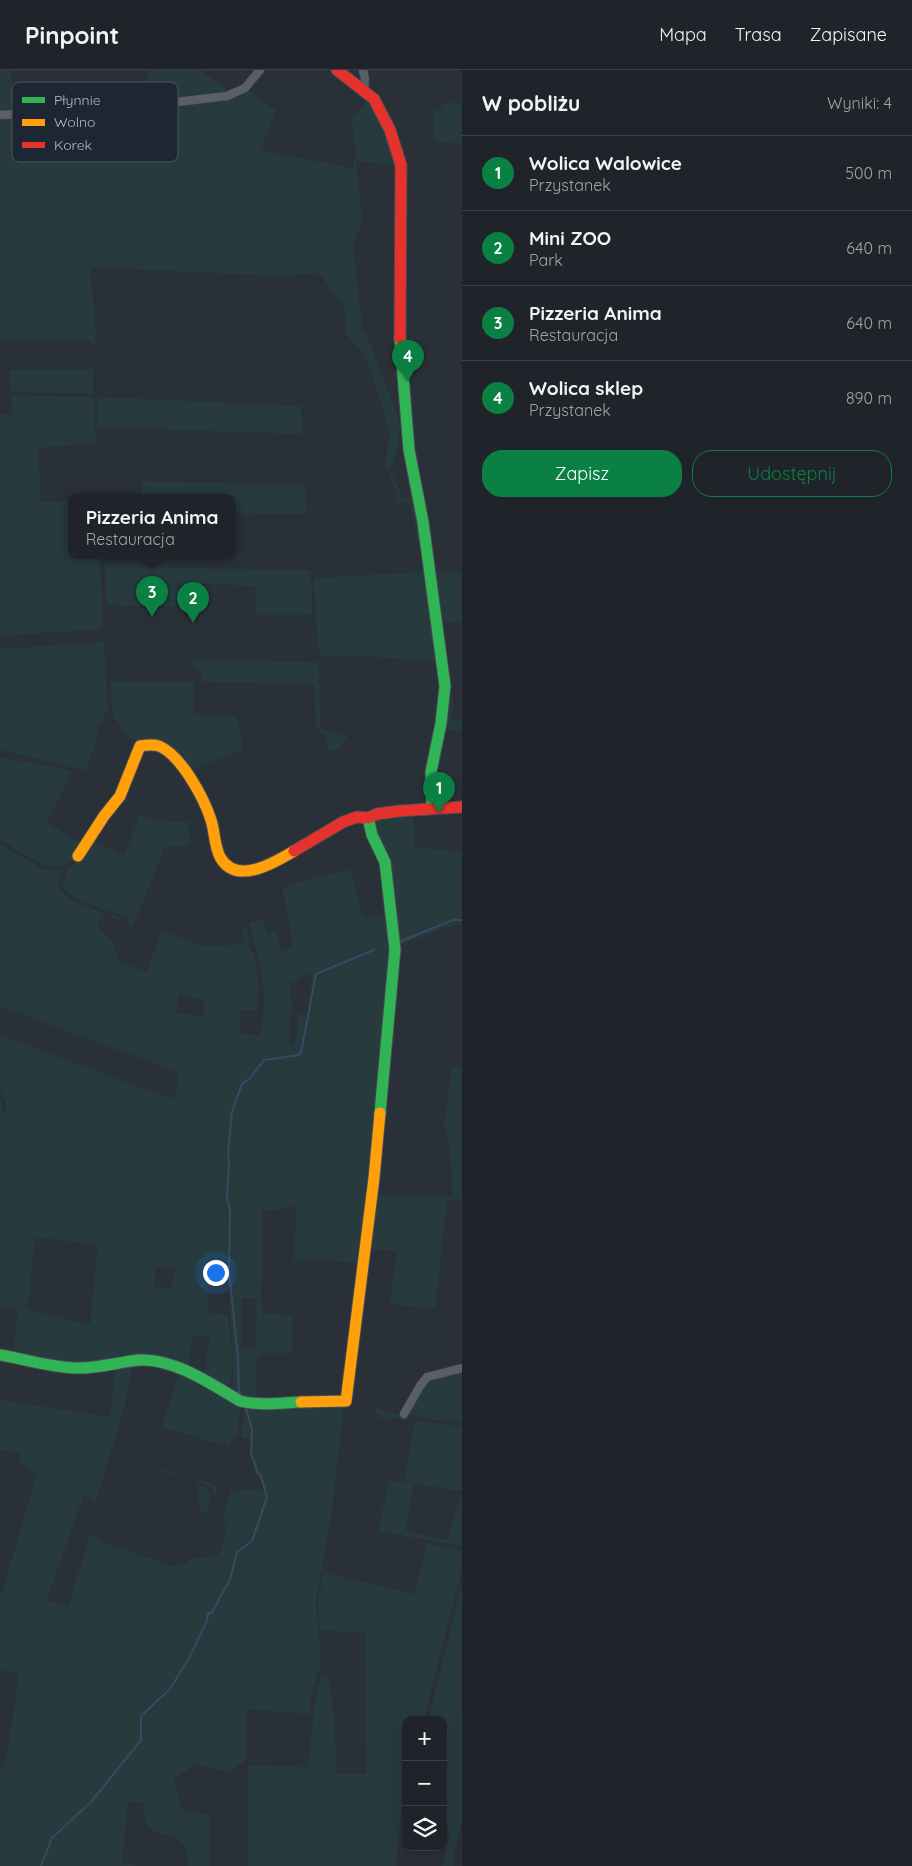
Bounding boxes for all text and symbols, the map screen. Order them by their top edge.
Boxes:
text: Pinpoint [25,20,119,50]
text: Mapa [659,23,707,46]
text: Trasa [735,23,782,46]
text: Zapisane [810,23,887,46]
legend [12,82,178,162]
text: W pobliżu [482,90,580,116]
text: Płynnie [54,91,101,109]
text: Wyniki: 4 [827,93,892,113]
text: Wolno [54,113,96,131]
text: Korek [54,136,92,154]
text: Wolica Walowice [529,151,682,175]
text: 1 [495,163,501,183]
text: 500 m [845,163,892,183]
text: Przystanek [529,175,611,195]
text: Mini ZOO [529,226,611,250]
text: 2 [493,238,503,258]
text: 640 m [846,238,892,258]
text: Park [529,250,563,270]
text: Pizzeria Anima [529,301,662,325]
text: 3 [494,313,502,333]
text: 640 m [846,313,892,333]
text: Restauracja [529,325,618,345]
pin: 4 [392,340,424,381]
text: Wolica sklep [529,376,643,400]
text: 4 [493,388,503,408]
text: 890 m [846,388,892,408]
text: Przystanek [529,400,611,420]
button: Zapisz [482,450,682,497]
button: Udostępnij [692,450,892,497]
popup [68,494,236,559]
text: Pizzeria Anima [86,505,218,529]
text: Restauracja [86,529,175,549]
pin: 3 [136,576,168,617]
pin: 2 [177,582,209,623]
pin: 1 [423,772,455,813]
your location [203,1260,229,1286]
map controls [402,1716,447,1851]
button: + [402,1716,447,1761]
button: − [402,1761,447,1806]
button: layers [402,1806,447,1851]

